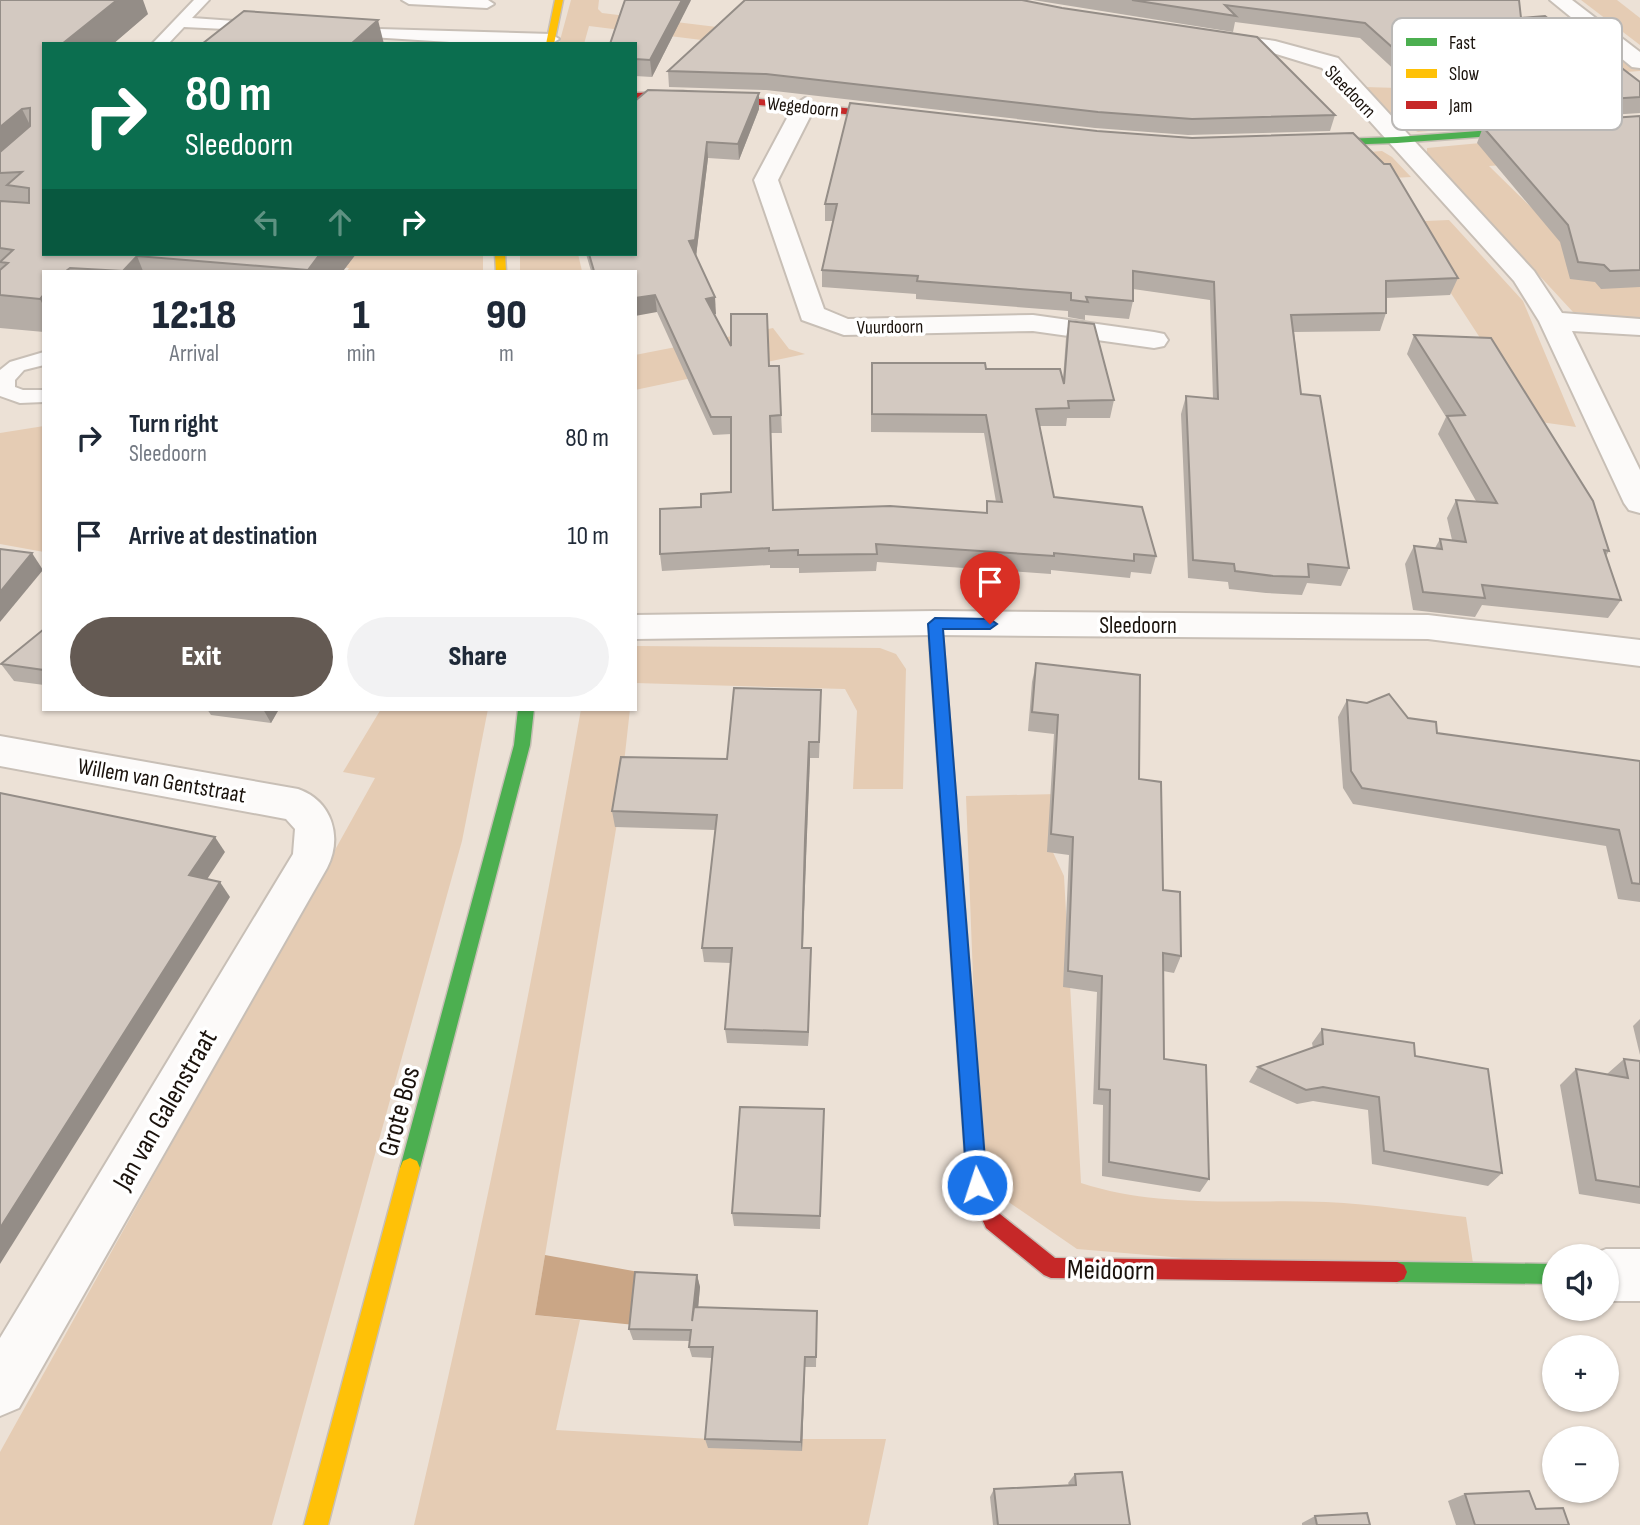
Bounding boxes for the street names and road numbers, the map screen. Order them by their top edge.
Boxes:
street label: Sleedoorn [1319,61,1381,123]
street label: Wegedoorn [766,92,840,123]
street label: Vuurdoorn [857,315,924,340]
street label: Sleedoorn [1099,612,1177,640]
street label: Willem van Gentstraat [76,752,248,810]
street label: Jan van Galenstraat [106,1024,225,1197]
street label: Grote Bos [372,1063,427,1160]
street label: Meidoorn [1067,1253,1155,1288]

